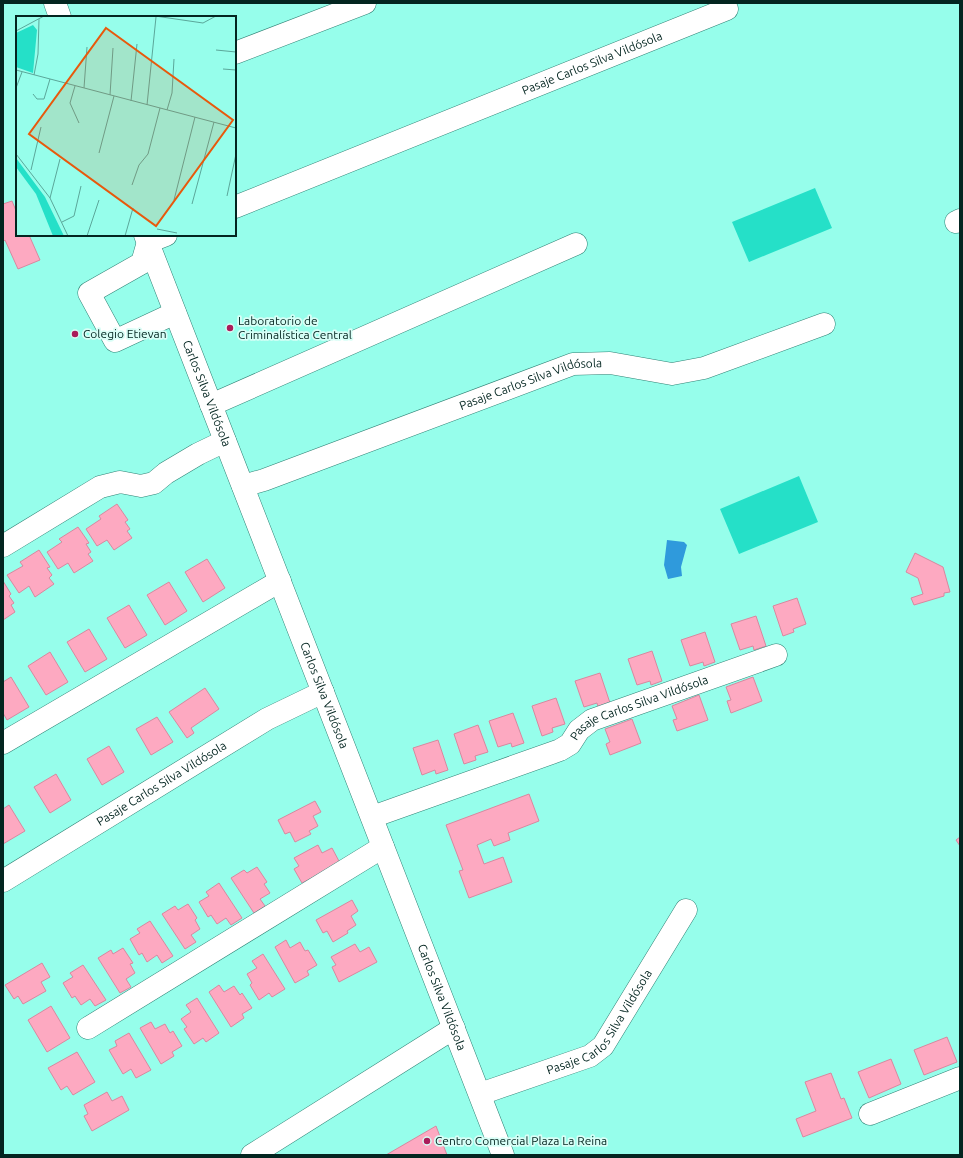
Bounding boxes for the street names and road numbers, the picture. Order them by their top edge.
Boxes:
street label: Pasaje Carlos Silva Vildósola [520,29,664,97]
street label: Carlos Silva Vildósola [181,338,234,448]
street label: Pasaje Carlos Silva Vildósola [457,356,602,412]
street label: Carlos Silva Vildósola [298,640,351,750]
street label: Pasaje Carlos Silva Vildósola [567,673,710,742]
street label: Pasaje Carlos Silva Vildósola [94,739,229,828]
street label: Carlos Silva Vildósola [416,942,469,1052]
street label: Pasaje Carlos Silva Vildósola [545,967,654,1077]

